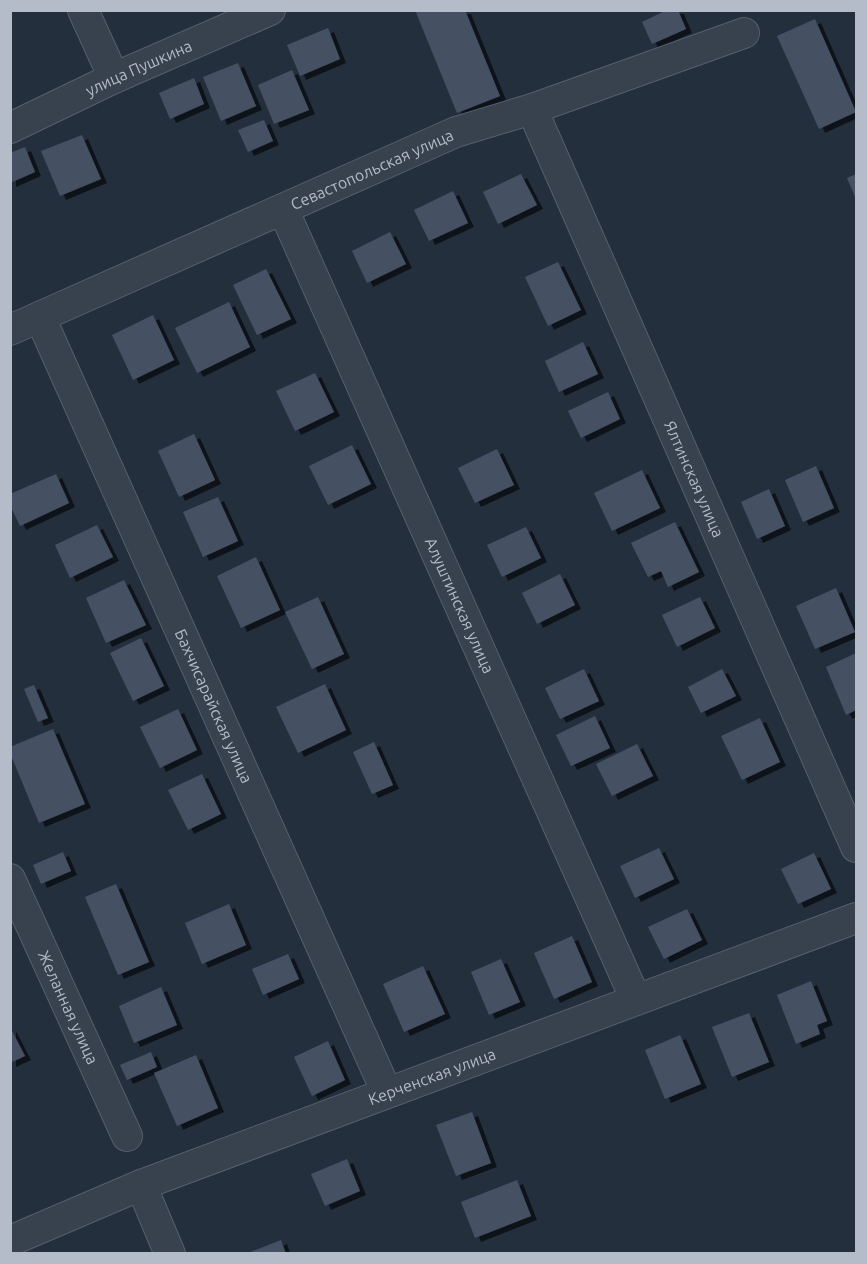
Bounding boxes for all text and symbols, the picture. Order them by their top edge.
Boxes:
street label: улица Пушкина [82,36,195,99]
street label: Севастопольская улица [288,125,456,213]
street label: Ялтинская улица [661,418,728,540]
street label: Алуштинская улица [422,535,498,676]
street label: Бахчисарайская улица [172,626,256,786]
street label: Желанная улица [35,948,102,1067]
street label: Керченская улица [366,1044,498,1108]

